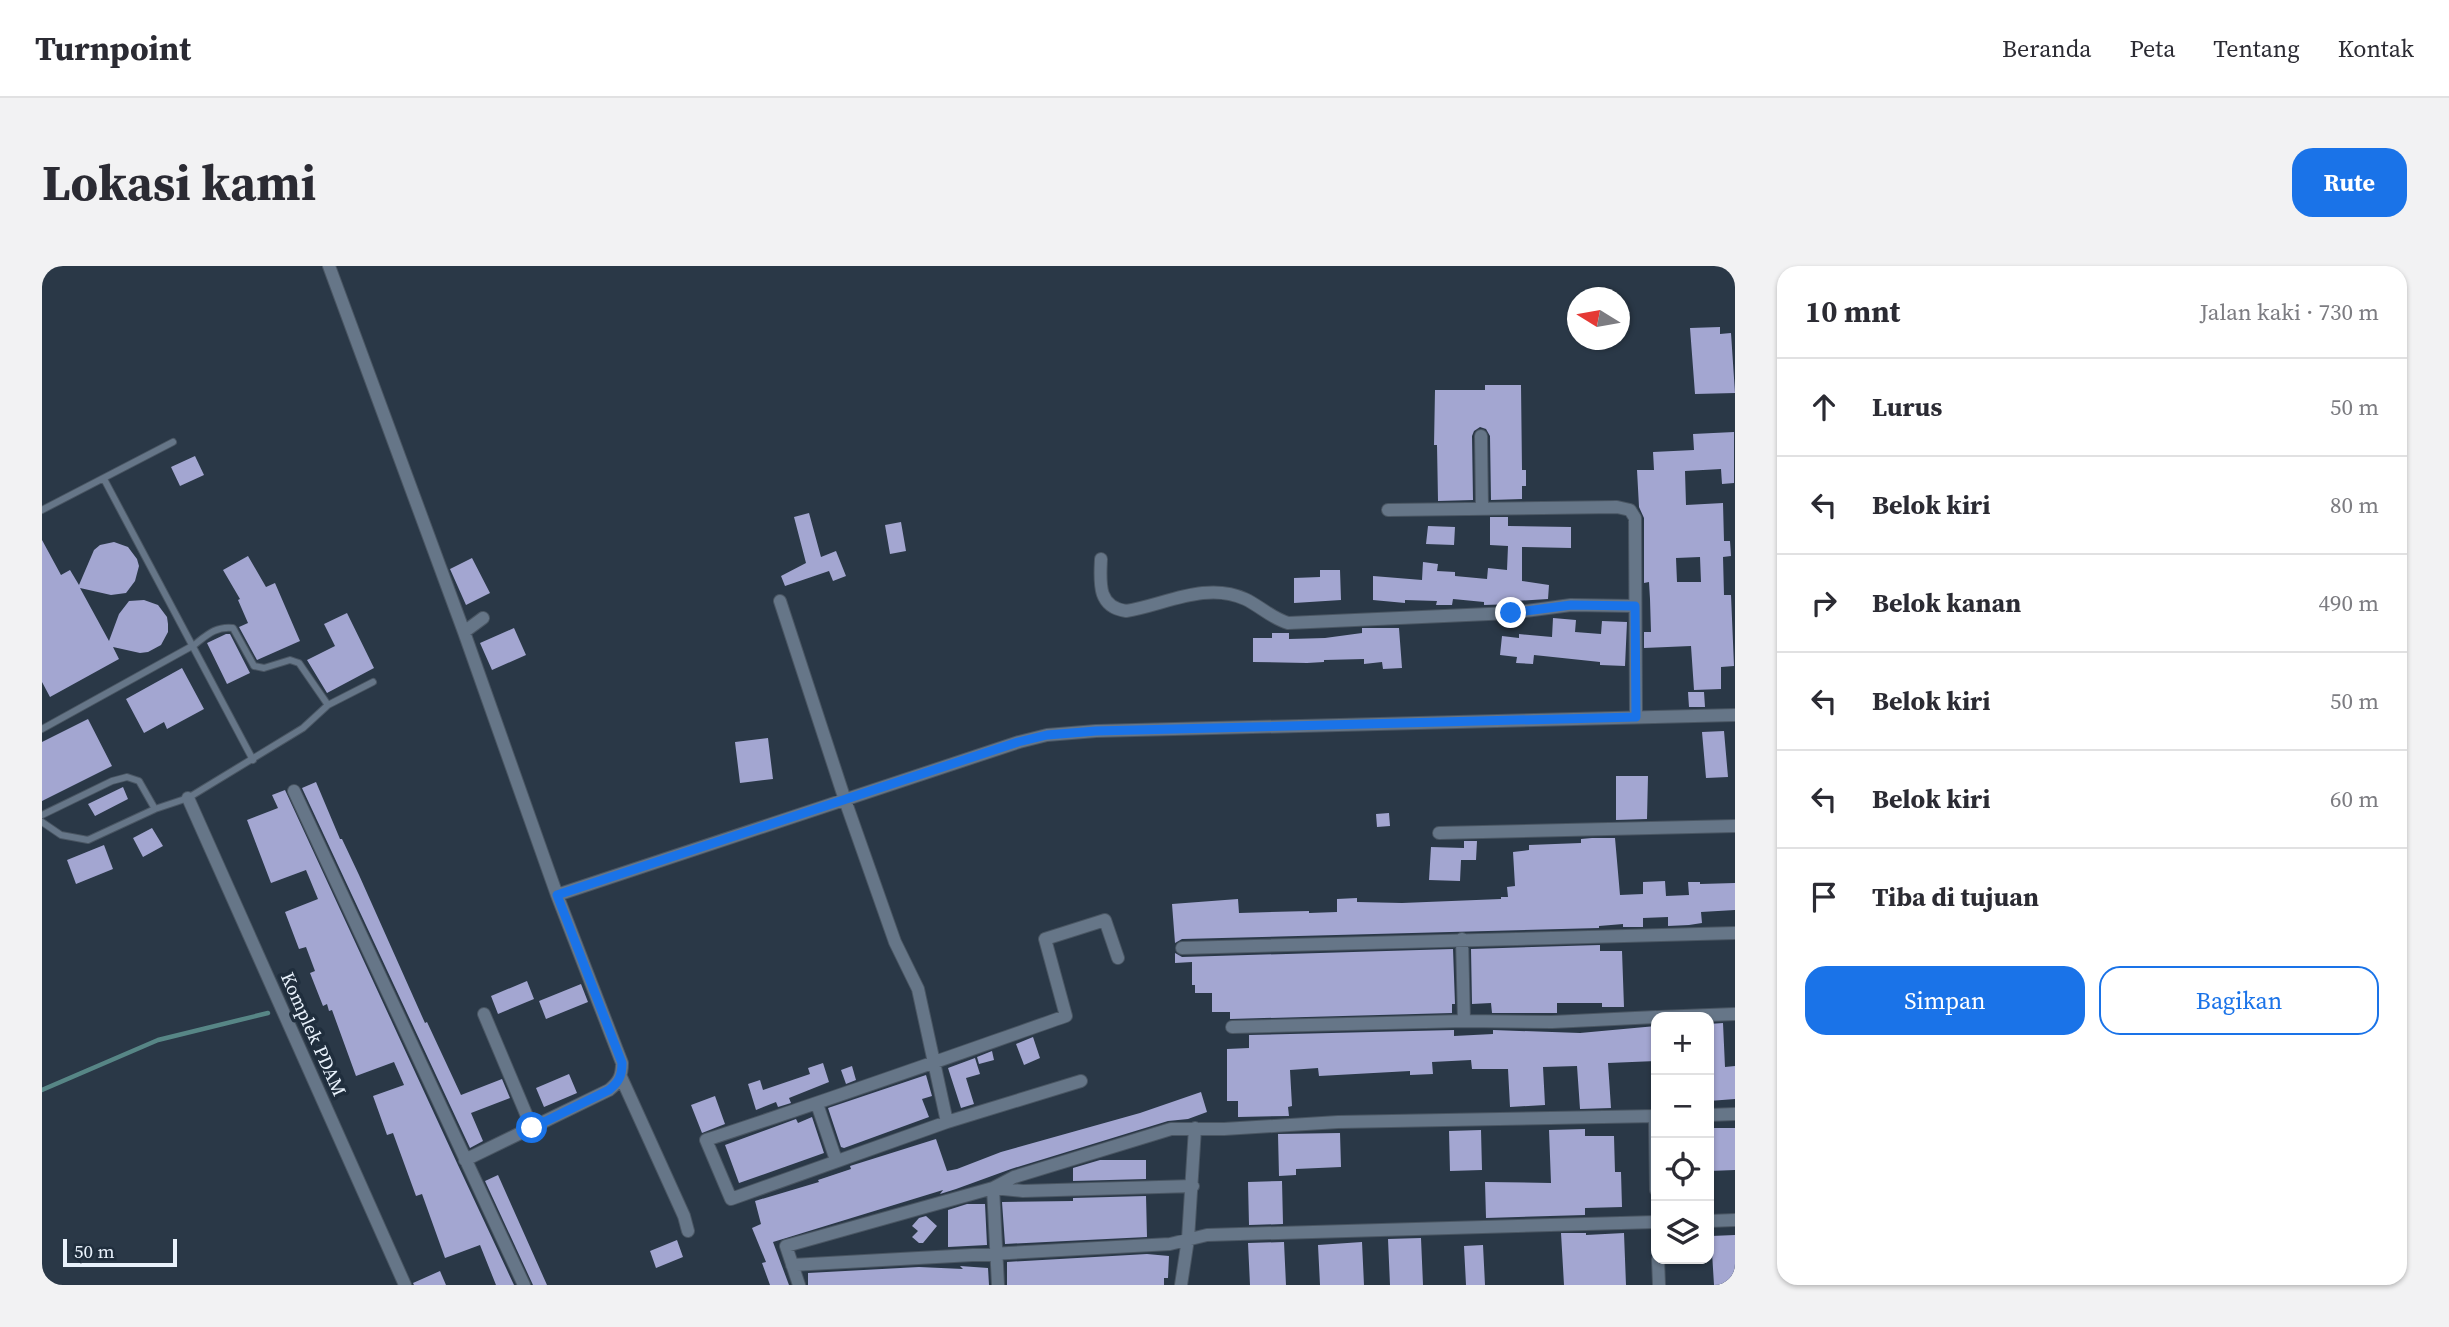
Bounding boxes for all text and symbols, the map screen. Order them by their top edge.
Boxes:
text: Turnpoint [35,26,191,71]
text: Beranda [2002,32,2091,65]
text: Peta [2129,32,2175,65]
text: Tentang [2213,32,2300,65]
text: Kontak [2338,32,2414,65]
button: Rute [2292,148,2407,217]
text: Lokasi kami [42,149,316,216]
north arrow [1567,287,1630,350]
text: 10 mnt [1805,291,1900,332]
text: Jalan kaki · 730 m [2200,296,2379,328]
icon: ahead [1805,388,1843,426]
text: Lurus [1872,389,1942,425]
text: 50 m [2330,391,2379,423]
icon: left [1805,486,1843,524]
text: Belok kiri [1872,487,1990,523]
text: 80 m [2330,489,2379,521]
icon: right [1805,584,1843,622]
text: Belok kanan [1872,585,2021,621]
text: 490 m [2318,587,2379,619]
route end [1495,597,1526,628]
icon: left [1805,682,1843,720]
text: Belok kiri [1872,683,1990,719]
text: 50 m [2330,685,2379,717]
icon: left [1805,780,1843,818]
text: Belok kiri [1872,781,1990,817]
text: 60 m [2330,783,2379,815]
icon: arrive [1805,878,1843,916]
text: Tiba di tujuan [1872,879,2039,915]
button: Simpan [1805,966,2085,1035]
button: Bagikan [2099,966,2379,1035]
street label: Komplek PDAM [275,968,353,1100]
map controls [1651,1012,1714,1264]
button: + [1651,1012,1714,1075]
button: − [1651,1075,1714,1138]
route start [516,1112,547,1143]
button: locate [1651,1138,1714,1201]
button: layers [1651,1201,1714,1264]
scale bar [63,1236,177,1268]
text: 50 m [74,1238,115,1264]

